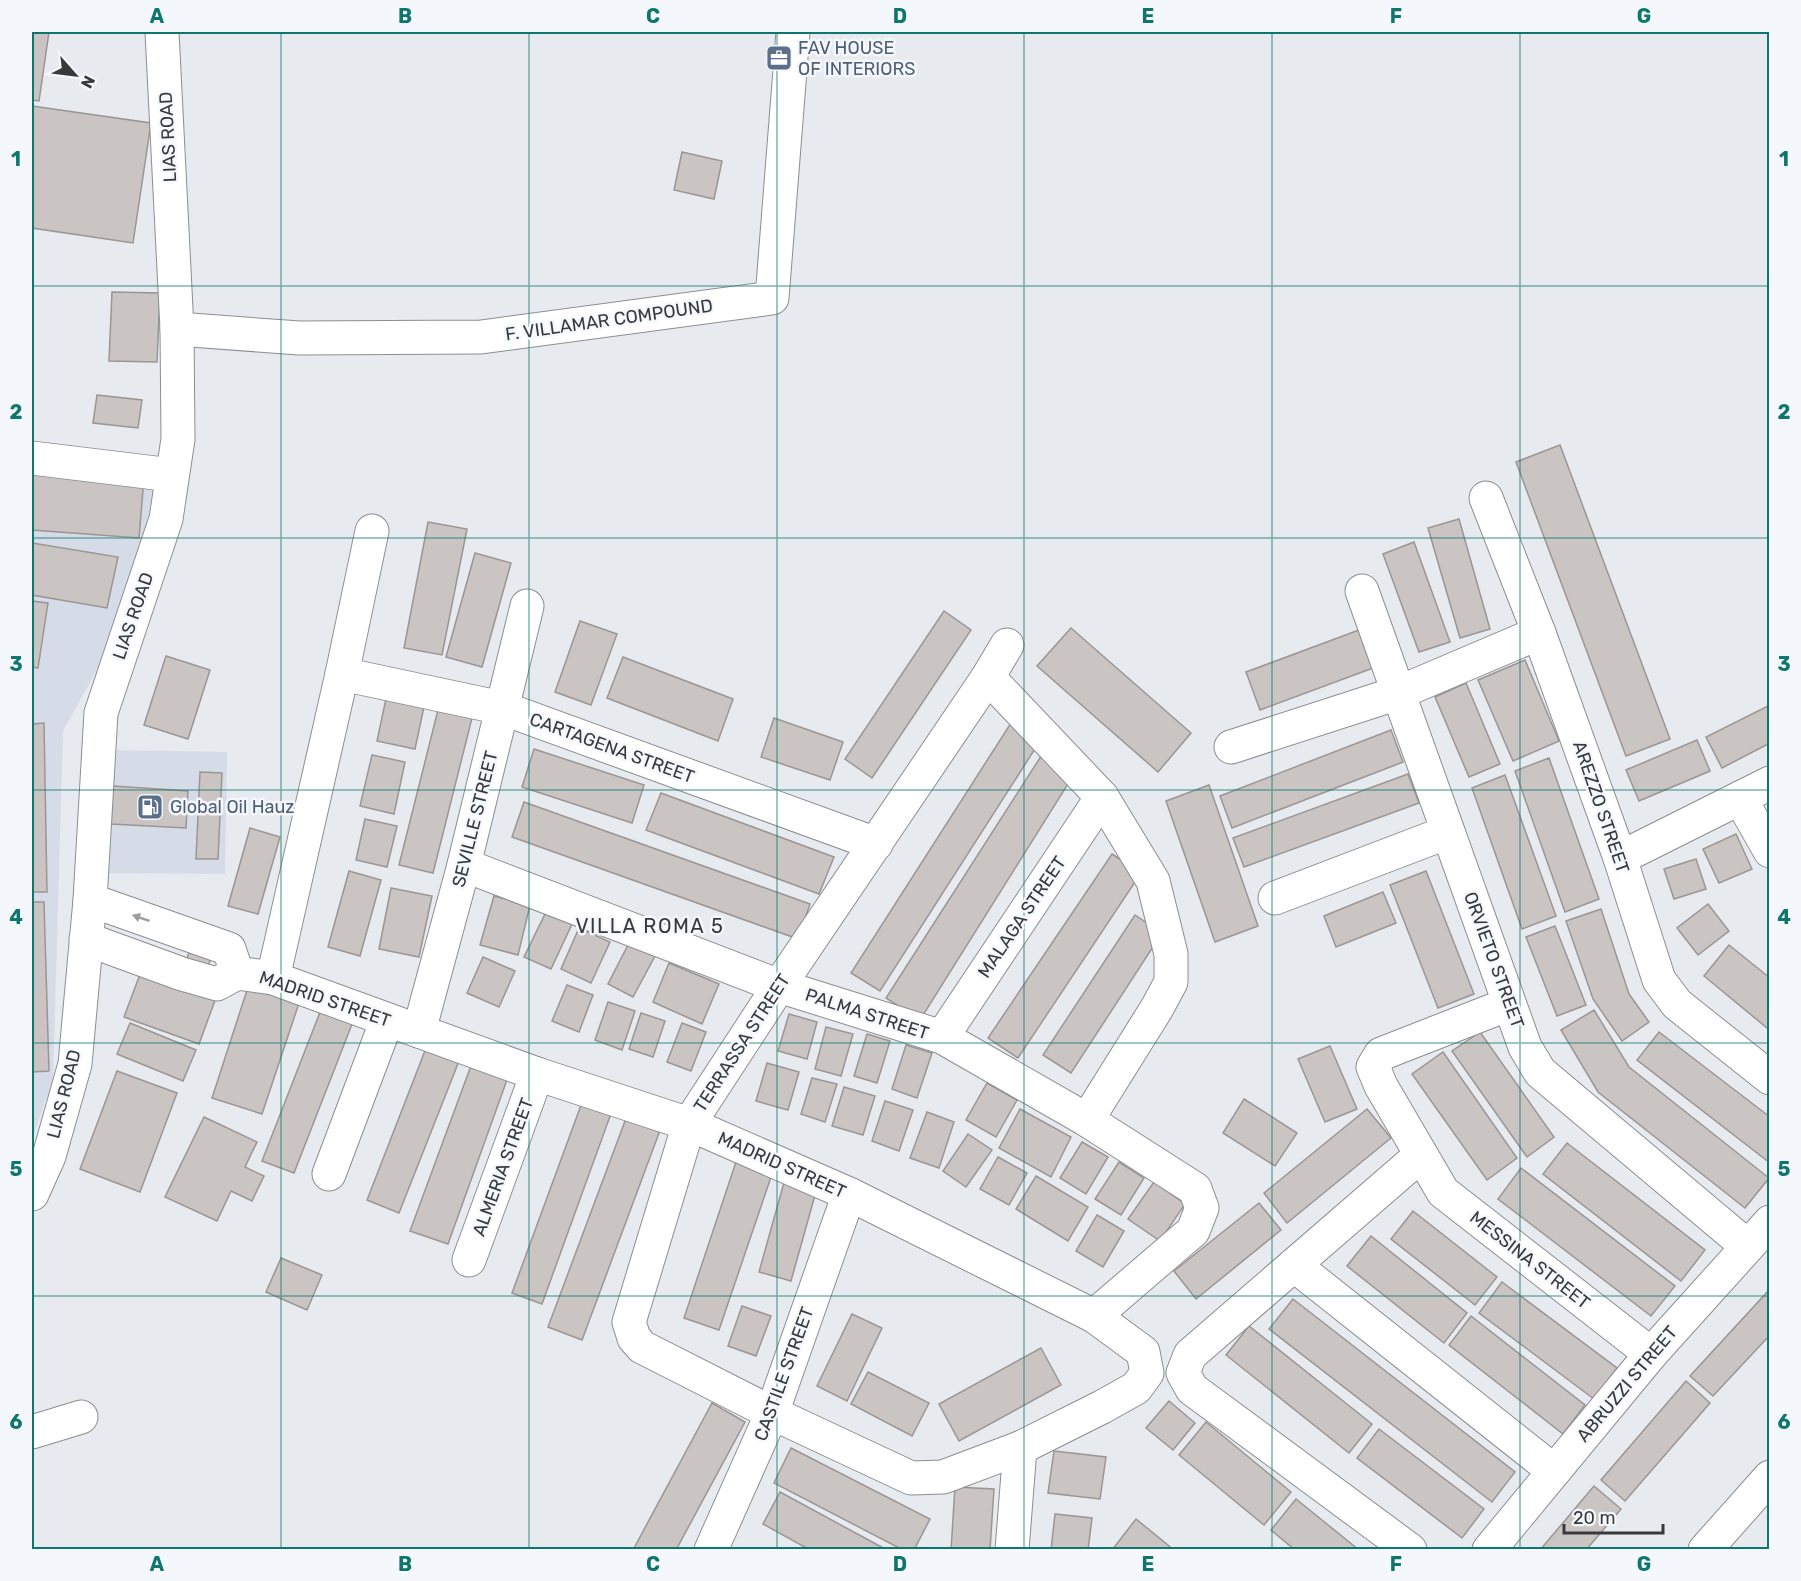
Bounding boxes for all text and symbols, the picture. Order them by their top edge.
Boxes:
text: A [150,4,165,28]
text: B [398,4,412,28]
text: C [646,4,660,28]
text: D [893,4,907,28]
text: E [1142,4,1154,28]
text: F [1390,4,1402,28]
text: G [1637,4,1651,28]
place label: FAV HOUSE OF INTERIORS [798,37,915,80]
office icon: FAV HOUSE OF INTERIORS [764,43,794,73]
north arrow [45,45,105,105]
text: N [77,72,99,91]
street label: LIAS ROAD [155,91,181,183]
text: 1 [11,147,21,171]
text: 1 [1779,147,1789,171]
street label: F. VILLAMAR COMPOUND [504,295,714,345]
text: 2 [10,400,23,424]
text: 2 [1778,400,1791,424]
street label: LIAS ROAD [108,570,158,662]
text: 3 [9,652,23,676]
text: 3 [1777,652,1791,676]
street label: CARTAGENA STREET [527,708,697,788]
street label: AREZZO STREET [1568,738,1634,876]
street label: SEVILLE STREET [447,749,503,889]
fuel station icon: Global Oil Hauz [135,792,165,822]
place label: Global Oil Hauz [170,796,295,818]
street label: MALAGA STREET [973,852,1071,982]
street label: ORVIETO STREET [1459,889,1529,1031]
text: 4 [9,905,23,929]
text: 4 [1777,905,1791,929]
one-way arrow [132,912,150,922]
district label: VILLA ROMA 5 [575,914,725,938]
street label: MADRID STREET [256,966,394,1032]
street label: TERRASSA STREET [689,970,795,1116]
street label: PALMA STREET [802,984,932,1044]
street label: LIAS ROAD [42,1047,86,1141]
street label: ALMERIA STREET [468,1095,538,1239]
street label: MADRID STREET [715,1127,849,1203]
text: 5 [10,1157,23,1181]
text: 5 [1778,1157,1791,1181]
street label: MESSINA STREET [1465,1206,1595,1314]
street label: CASTILE STREET [750,1304,818,1444]
street label: ABRUZZI STREET [1572,1321,1682,1447]
text: 6 [9,1410,23,1434]
text: 6 [1777,1410,1791,1434]
scale bar [1564,1497,1663,1535]
text: 20 m [1573,1507,1615,1529]
text: A [150,1552,165,1576]
text: B [398,1552,412,1576]
text: C [646,1552,660,1576]
text: D [893,1552,907,1576]
text: E [1142,1552,1154,1576]
text: F [1390,1552,1402,1576]
text: G [1637,1552,1651,1576]

